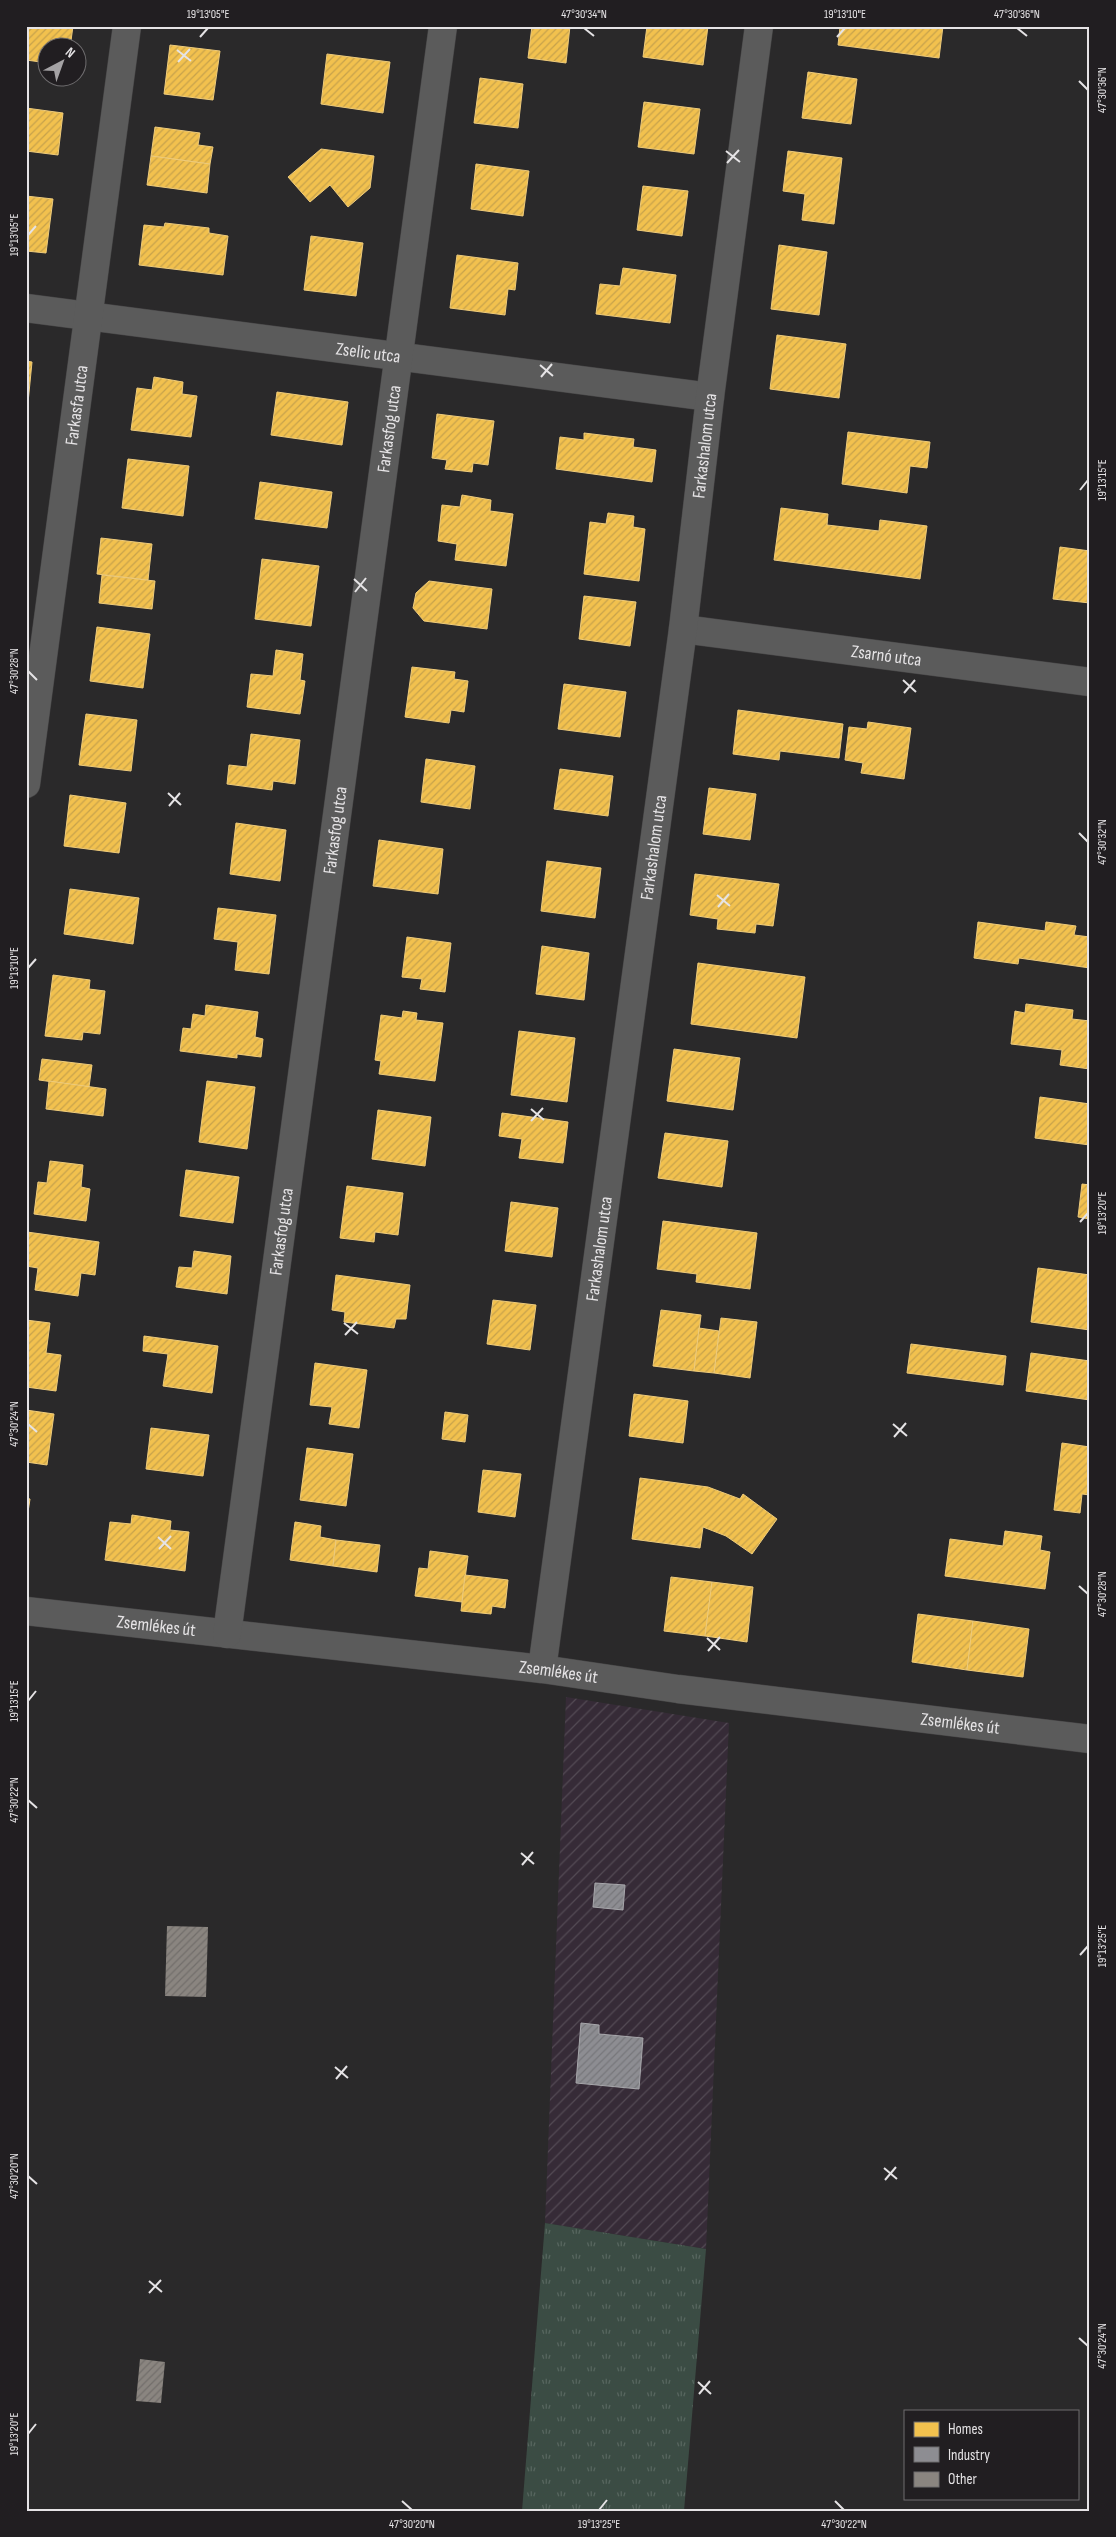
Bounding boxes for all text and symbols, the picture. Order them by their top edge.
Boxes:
text: 19°13'05"E [187,7,229,22]
text: 47°30'34"N [561,7,607,22]
text: 19°13'10"E [824,7,866,22]
text: 47°30'36"N [994,7,1040,22]
north arrow [38,38,88,88]
text: N [62,44,79,61]
text: 47°30'36"N [1095,67,1110,113]
text: 19°13'05"E [7,214,22,256]
street label: Zselic utca [335,338,402,367]
street label: Farkasfa utca [61,364,92,447]
street label: Farkasfog utca [373,384,405,474]
street label: Farkashalom utca [688,392,721,499]
text: 19°13'15"E [1095,459,1110,501]
street label: Zsarnó utca [850,640,923,670]
text: 47°30'28"N [7,648,22,694]
street label: Farkasfog utca [319,785,351,875]
street label: Farkashalom utca [636,794,671,901]
text: 47°30'32"N [1095,819,1110,865]
text: 19°13'10"E [7,947,22,989]
street label: Farkasfog utca [265,1187,297,1277]
text: 19°13'20"E [1095,1192,1110,1234]
street label: Farkashalom utca [581,1195,616,1303]
text: 47°30'24"N [7,1401,22,1447]
text: 47°30'28"N [1095,1571,1110,1617]
street label: Zsemlékes út [116,1611,197,1641]
street label: Zsemlékes út [518,1656,600,1688]
text: 19°13'15"E [7,1680,22,1722]
street label: Zsemlékes út [920,1708,1001,1739]
text: 47°30'22"N [7,1777,22,1823]
text: 19°13'25"E [1095,1925,1110,1967]
text: 47°30'20"N [7,2153,22,2199]
text: 47°30'24"N [1095,2323,1110,2369]
legend [904,2410,1078,2500]
text: 19°13'20"E [7,2413,22,2455]
text: Homes [948,2420,983,2439]
text: Industry [948,2446,990,2465]
text: Other [948,2470,977,2489]
text: 47°30'20"N [389,2517,435,2532]
text: 19°13'25"E [578,2517,620,2532]
text: 47°30'22"N [821,2517,867,2532]

